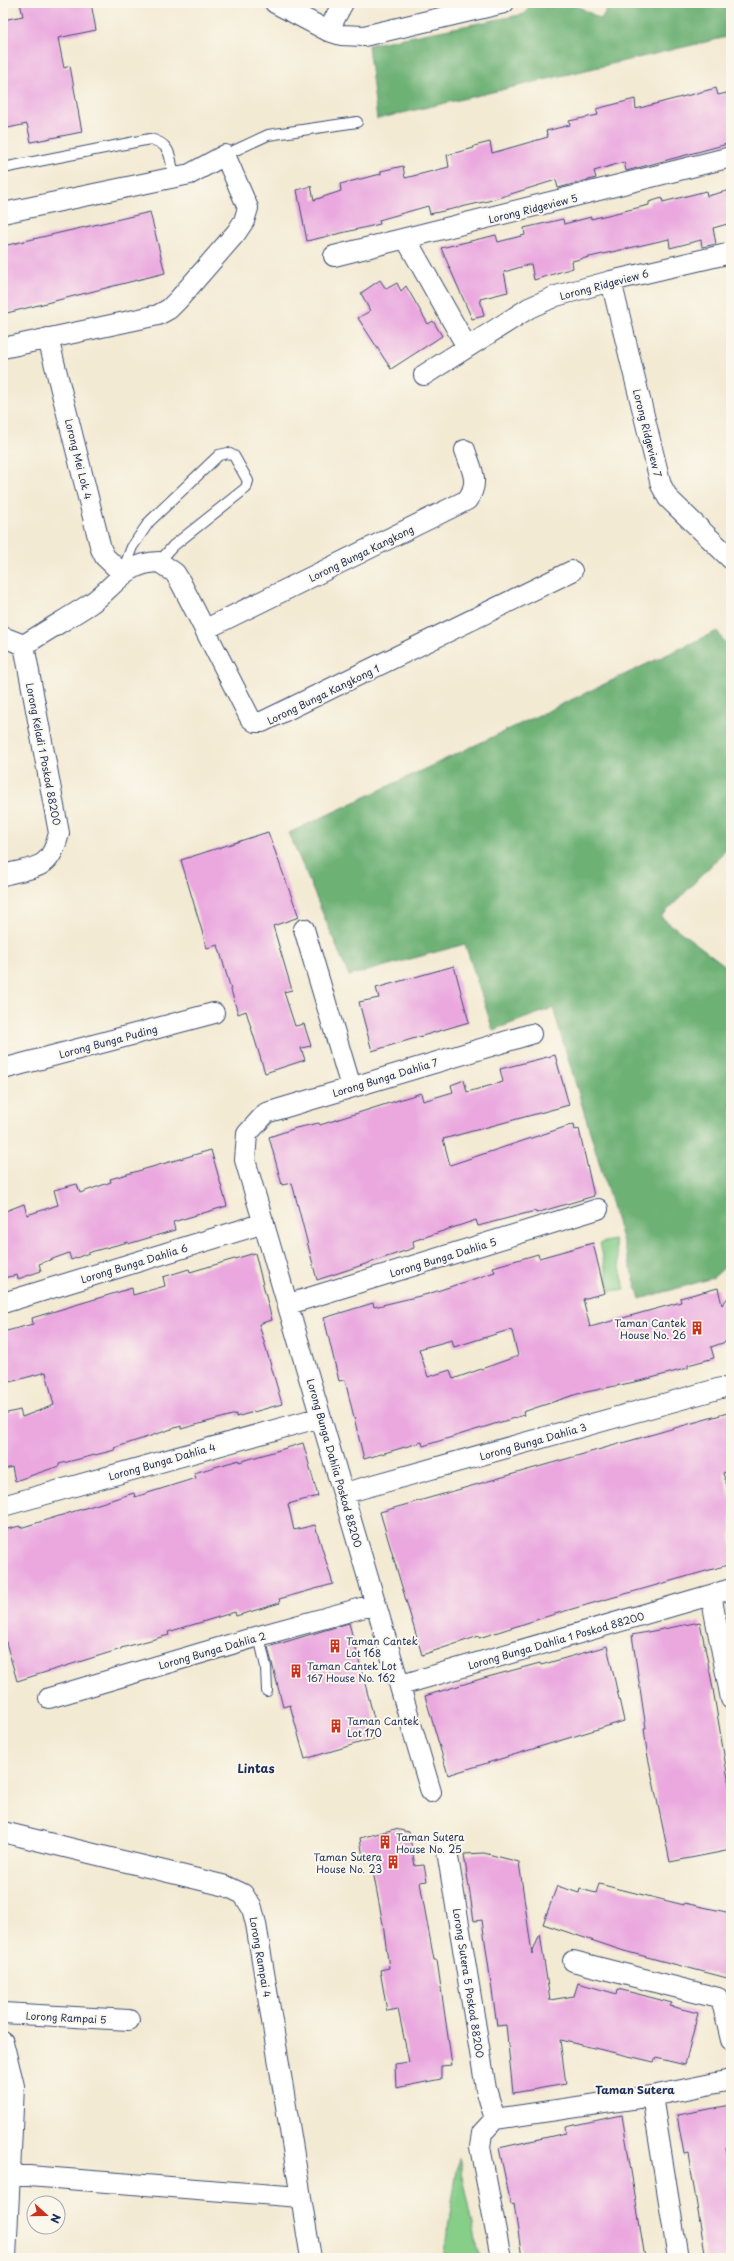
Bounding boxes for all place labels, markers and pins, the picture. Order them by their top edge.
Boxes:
place label: Taman Cantek House No. 26 [614,1315,686,1342]
building icon: Taman Cantek House No. 26 [689,1320,705,1336]
place label: Taman Cantek Lot 168 [346,1633,418,1660]
building icon: Taman Cantek Lot 168 [327,1638,343,1654]
place label: Taman Cantek Lot 167 House No. 162 [307,1658,397,1685]
building icon: Taman Cantek Lot 167 House No. 162 [288,1663,304,1679]
place label: Taman Cantek Lot 170 [347,1713,419,1740]
building icon: Taman Cantek Lot 170 [328,1718,344,1734]
place label: Taman Sutera House No. 25 [396,1829,465,1856]
building icon: Taman Sutera House No. 25 [377,1834,393,1850]
place label: Taman Sutera House No. 23 [314,1849,383,1876]
building icon: Taman Sutera House No. 23 [385,1854,401,1870]

